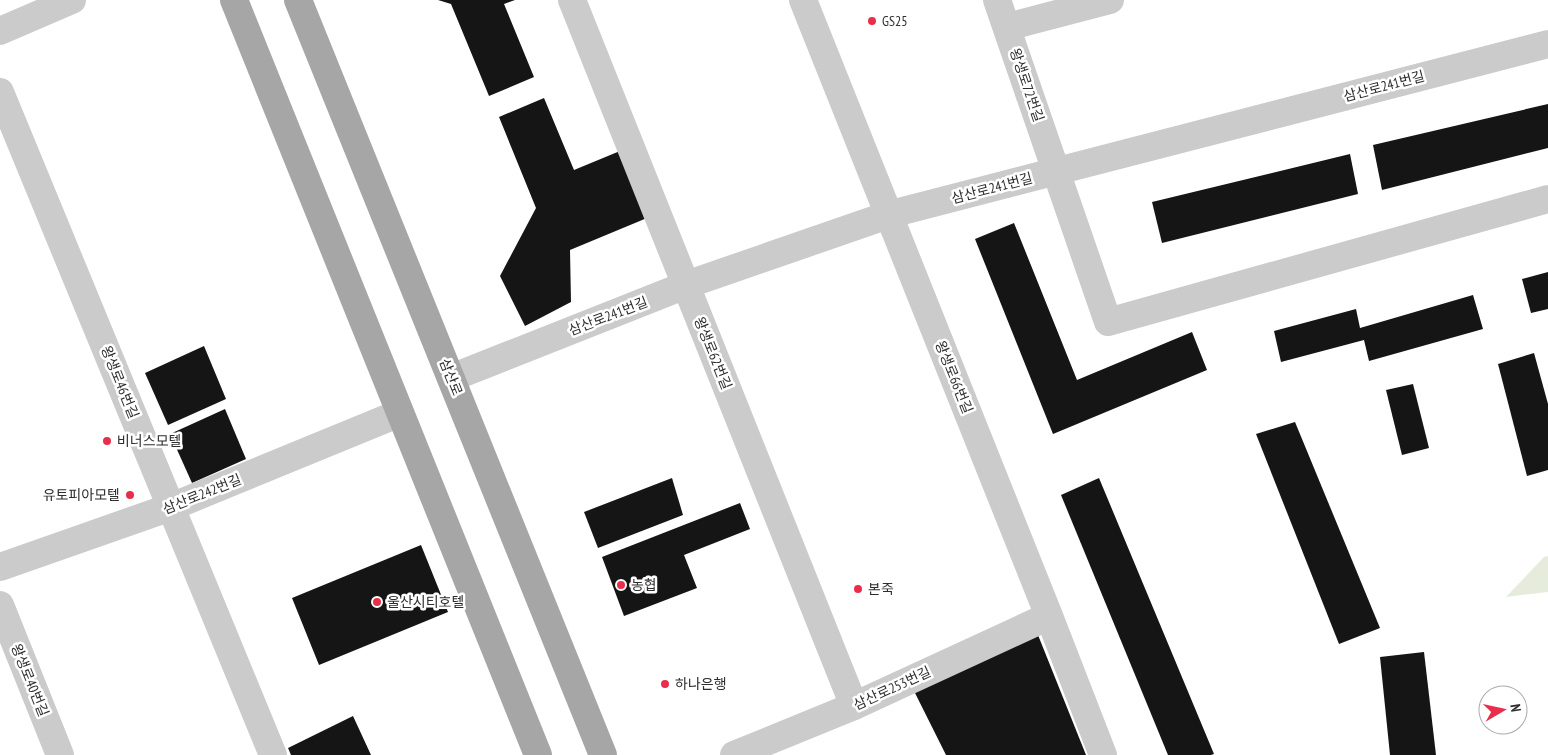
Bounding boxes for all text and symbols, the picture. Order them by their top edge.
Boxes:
place label: GS25 [882,12,907,30]
marker: GS25 [866,15,878,27]
street label: 왕생로72번길 [1006,46,1048,124]
street label: 삼산로241번길 [1341,67,1427,105]
street label: 삼산로241번길 [949,169,1035,207]
street label: 삼산로241번길 [566,293,650,339]
street label: 왕생로62번길 [690,314,736,392]
street label: 왕생로66번길 [931,338,977,416]
street label: 왕생로46번길 [97,343,143,421]
street label: 삼산로 [435,356,467,398]
place label: 비너스모텔 [117,432,181,450]
marker: 비너스모텔 [101,435,113,447]
street label: 삼산로242번길 [160,470,244,518]
place label: 유토피아모텔 [43,486,120,504]
marker: 유토피아모텔 [124,489,136,501]
place label: 농협 [631,576,657,594]
marker: 농협 [615,579,627,591]
place label: 본죽 [868,580,894,598]
marker: 본죽 [852,583,864,595]
place label: 울산시티호텔 [387,593,464,611]
marker: 울산시티호텔 [371,596,383,608]
street label: 왕생로40번길 [7,641,53,719]
street label: 삼산로253번길 [850,662,934,714]
place label: 하나은행 [675,675,727,693]
marker: 하나은행 [659,678,671,690]
north arrow [1478,685,1528,735]
text: N [1506,703,1525,713]

